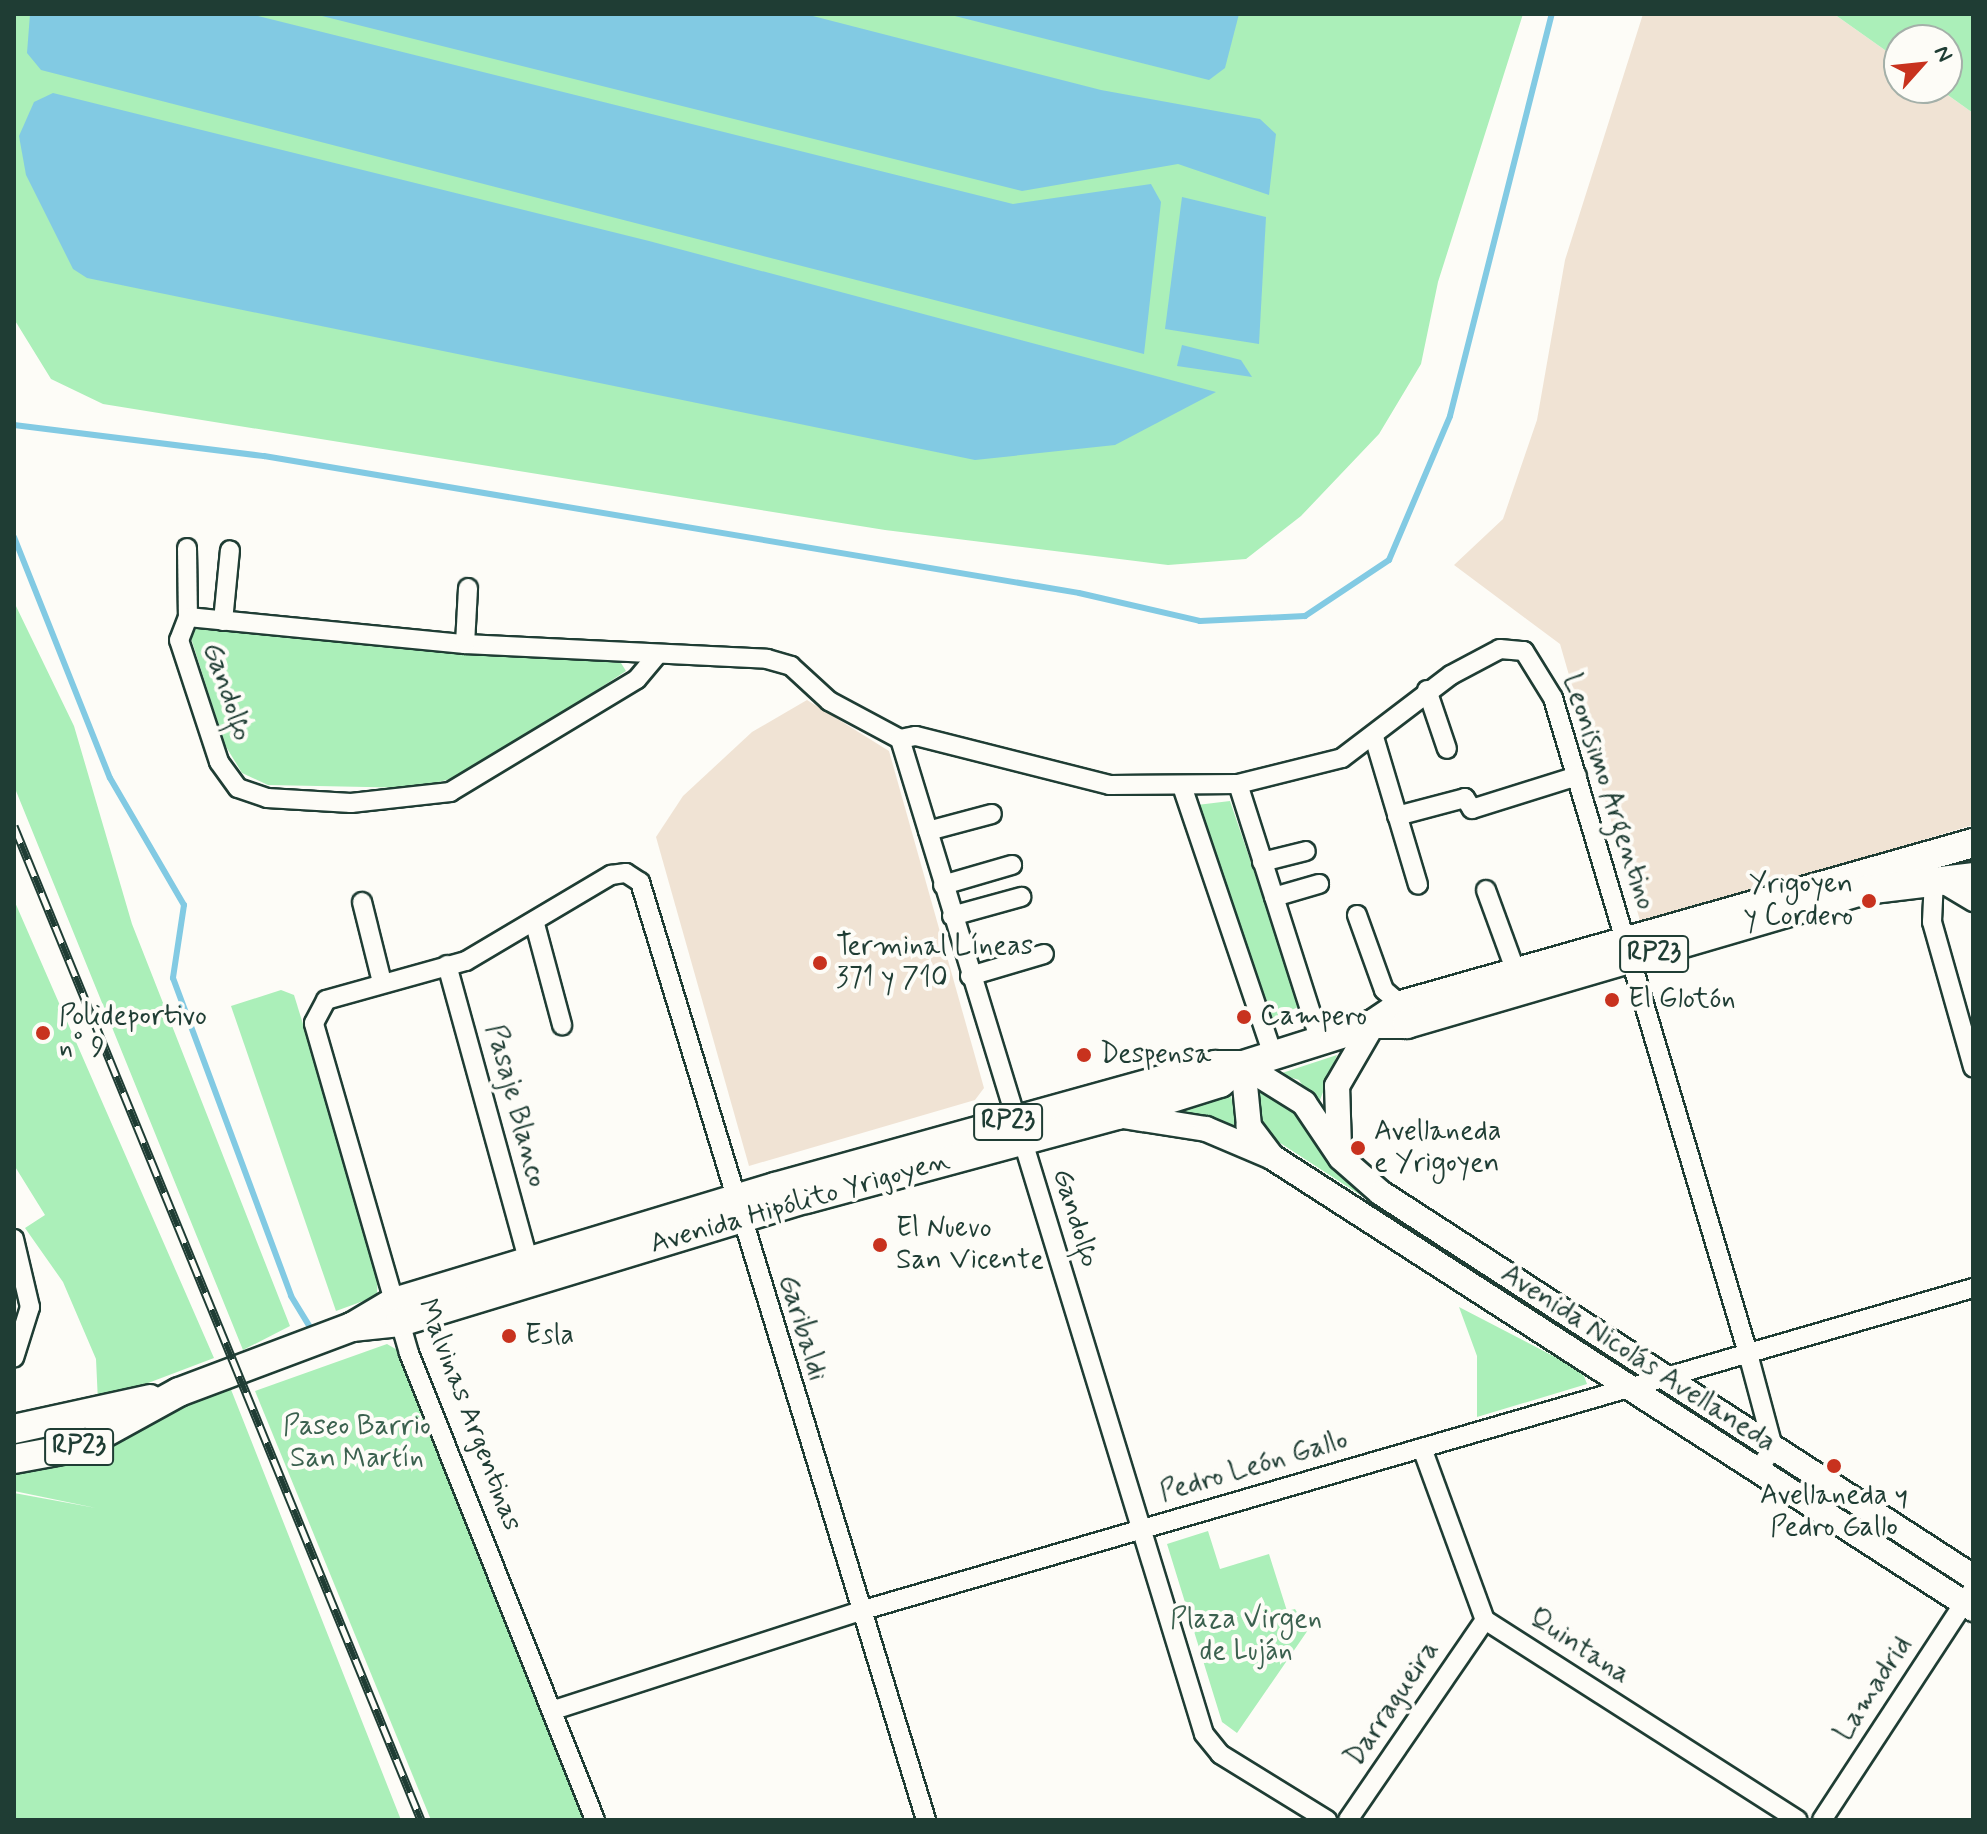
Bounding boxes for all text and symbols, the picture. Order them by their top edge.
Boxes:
north arrow [1883,24,1963,104]
text: N [1927,41,1958,67]
street label: Gandolfo [194,639,258,745]
street label: Leonisimo Argentino [1554,670,1662,914]
place label: Yrigoyen y Cordero [1740,868,1853,934]
marker: Yrigoyen y Cordero [1860,892,1878,910]
place label: Terminal Líneas 371 y 710 [836,930,1034,996]
road number: RP23 [1618,932,1690,976]
marker: Terminal Líneas 371 y 710 [811,954,829,972]
place label: El Glotón [1628,983,1733,1017]
marker: El Glotón [1603,991,1621,1009]
place label: Polideportivo n° 9 [59,1000,207,1066]
place label: Campero [1260,1000,1367,1034]
marker: Campero [1235,1008,1253,1026]
street label: Pasaje Blanco [477,1021,553,1191]
marker: Polideportivo n° 9 [34,1024,52,1042]
place label: Despensa [1100,1038,1211,1072]
marker: Despensa [1075,1046,1093,1064]
road number: RP23 [972,1100,1044,1144]
place label: Avellaneda e Yrigoyen [1374,1115,1502,1181]
marker: Avellaneda e Yrigoyen [1349,1139,1367,1157]
street label: Avenida Hipólito Yrigoyen [648,1145,952,1261]
street label: Gandolfo [1044,1165,1106,1271]
place label: El Nuevo San Vicente [896,1212,1049,1278]
marker: El Nuevo San Vicente [871,1236,889,1254]
street label: Avenida Nicolás Avellaneda [1496,1259,1780,1459]
street label: Garibaldi [770,1271,834,1385]
street label: Malvinas Argentinas [408,1292,530,1538]
place label: Esla [525,1319,574,1353]
marker: Esla [500,1327,518,1345]
park label: Paseo Barrio San Martín [283,1410,431,1476]
street label: Pedro León Gallo [1157,1424,1351,1510]
road number: RP23 [43,1425,115,1469]
marker: Avellaneda y Pedro Gallo [1825,1457,1843,1475]
place label: Avellaneda y Pedro Gallo [1760,1479,1908,1545]
street label: Quintana [1522,1602,1636,1692]
park label: Plaza Virgen de Luján [1171,1603,1321,1669]
street label: Lamadrid [1828,1630,1920,1748]
street label: Darragueira [1339,1635,1447,1773]

